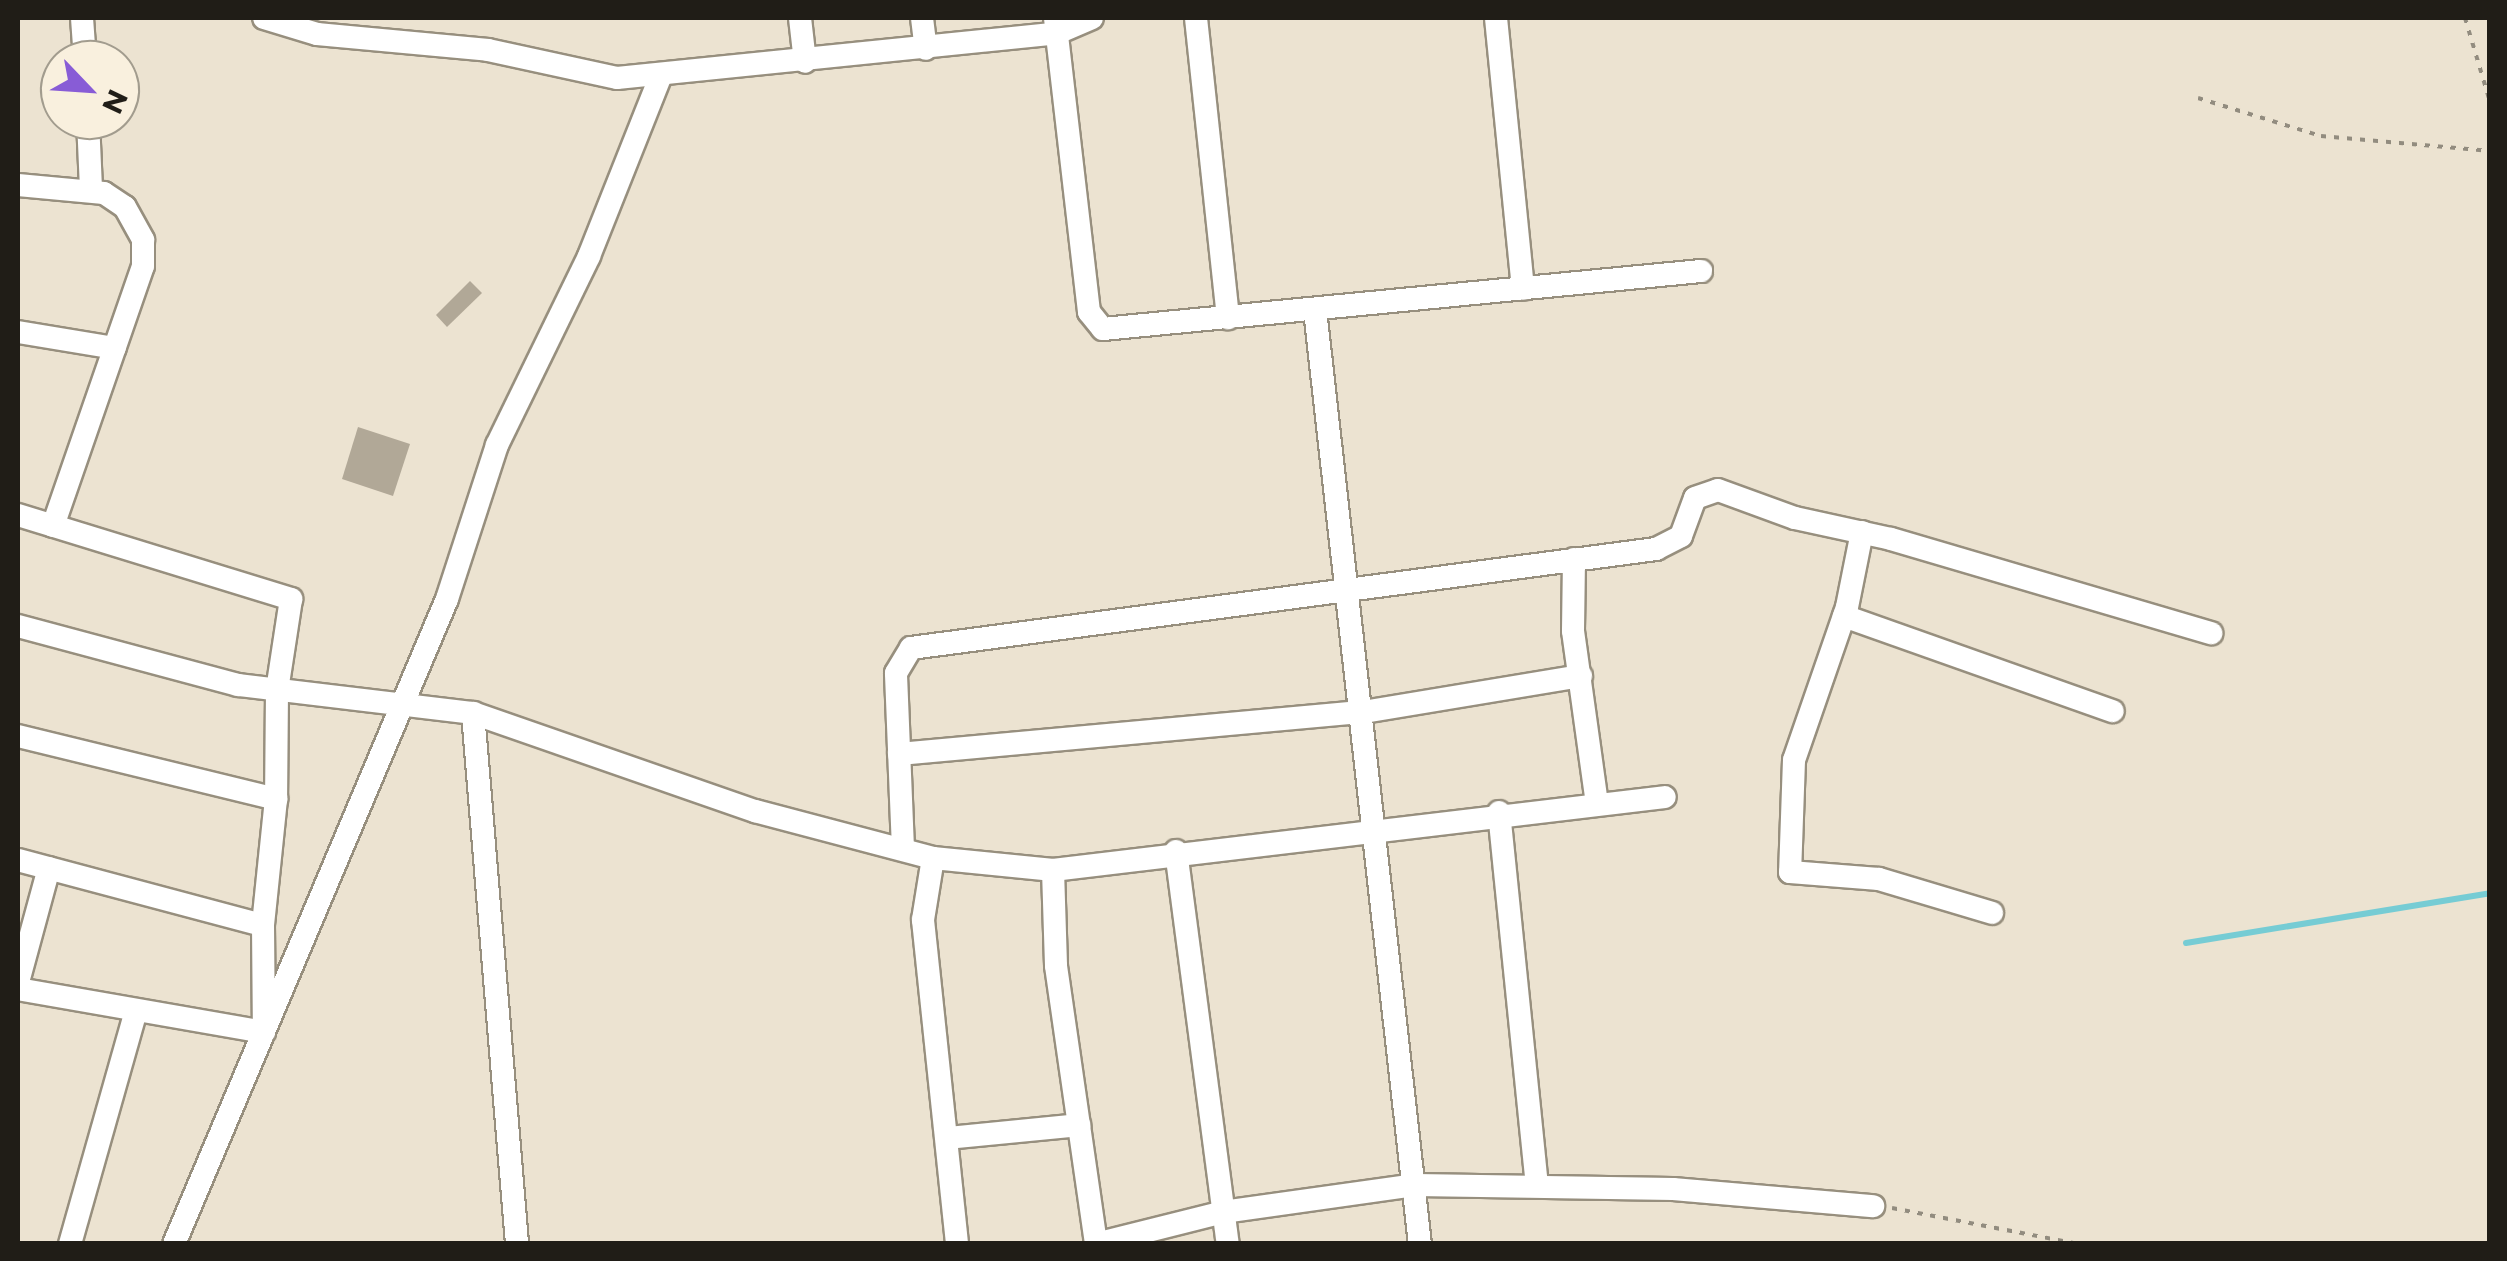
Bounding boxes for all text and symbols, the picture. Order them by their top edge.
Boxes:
north arrow [40,40,140,140]
text: N [95,84,136,119]

